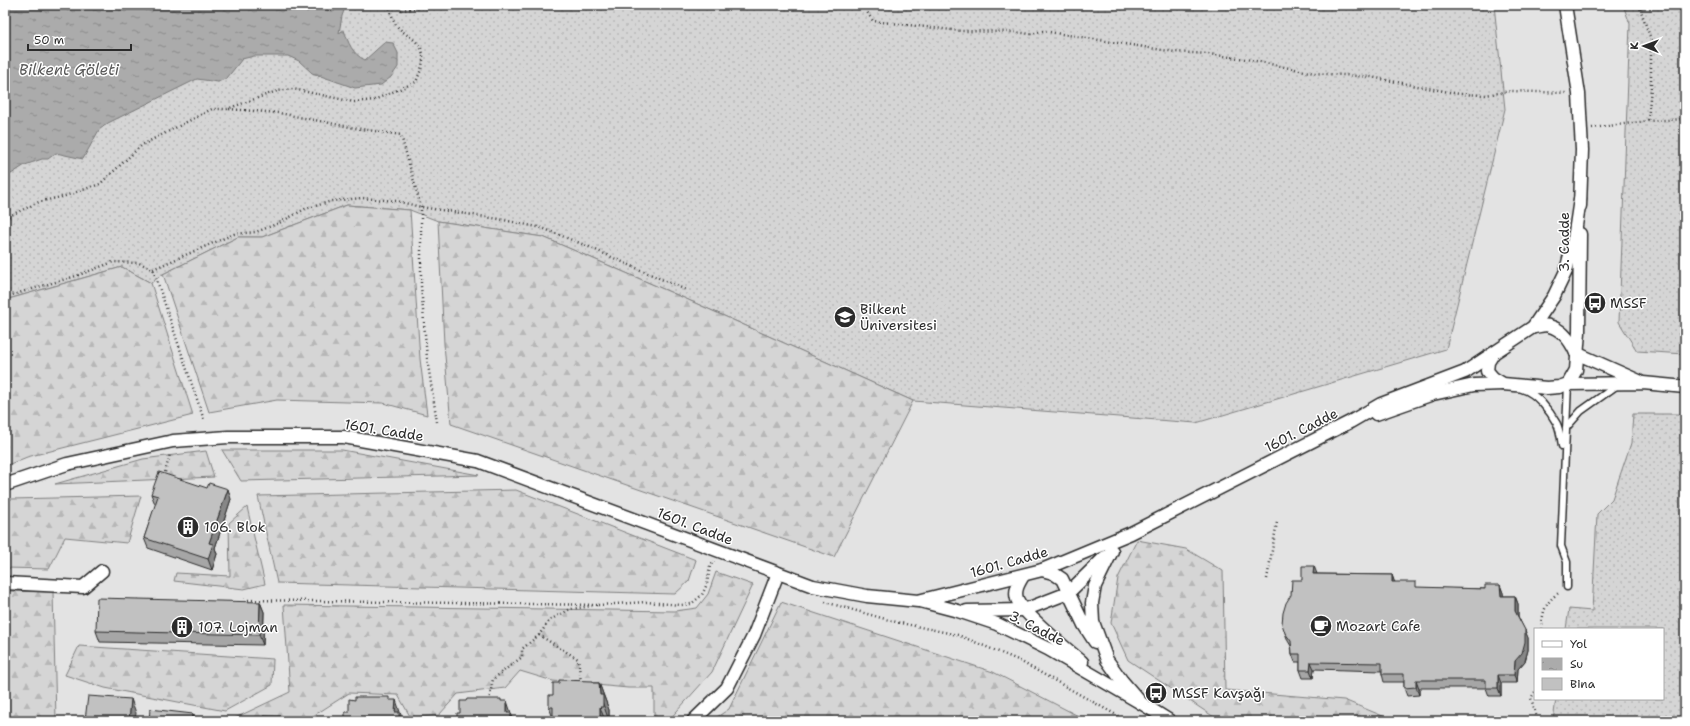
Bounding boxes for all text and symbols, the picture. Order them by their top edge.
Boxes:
scale bar [28,26,131,52]
north arrow [1624,26,1664,66]
text: 50 m [34,32,64,48]
text: K [1627,41,1642,50]
water label: Bilkent Göleti [19,60,120,80]
street label: 3. Cadde [1555,212,1573,272]
bus stop icon: MSSF [1582,290,1608,316]
place label: MSSF [1610,294,1647,312]
place label: Bilkent Üniversitesi [860,300,937,334]
school or university icon: Bilkent Üniversitesi [832,304,858,330]
street label: 1601. Cadde [1261,404,1341,456]
street label: 1601. Cadde [343,415,425,445]
street label: 1601. Cadde [654,503,736,549]
building icon: 106. Blok [175,514,201,540]
place label: 106. Blok [204,518,266,536]
street label: 1601. Cadde [968,542,1050,582]
street label: 3. Cadde [1006,606,1068,650]
cafe icon: Mozart Cafe [1308,613,1334,639]
building icon: 107. Lojman [169,614,195,640]
place label: Mozart Cafe [1336,617,1421,635]
place label: 107. Lojman [198,618,278,636]
legend [1534,628,1664,700]
text: Yol [1570,636,1587,652]
text: Su [1570,656,1583,672]
text: Bina [1570,676,1596,692]
bus stop icon: MSSF Kavşağı [1143,680,1169,706]
place label: MSSF Kavşağı [1172,684,1265,702]

